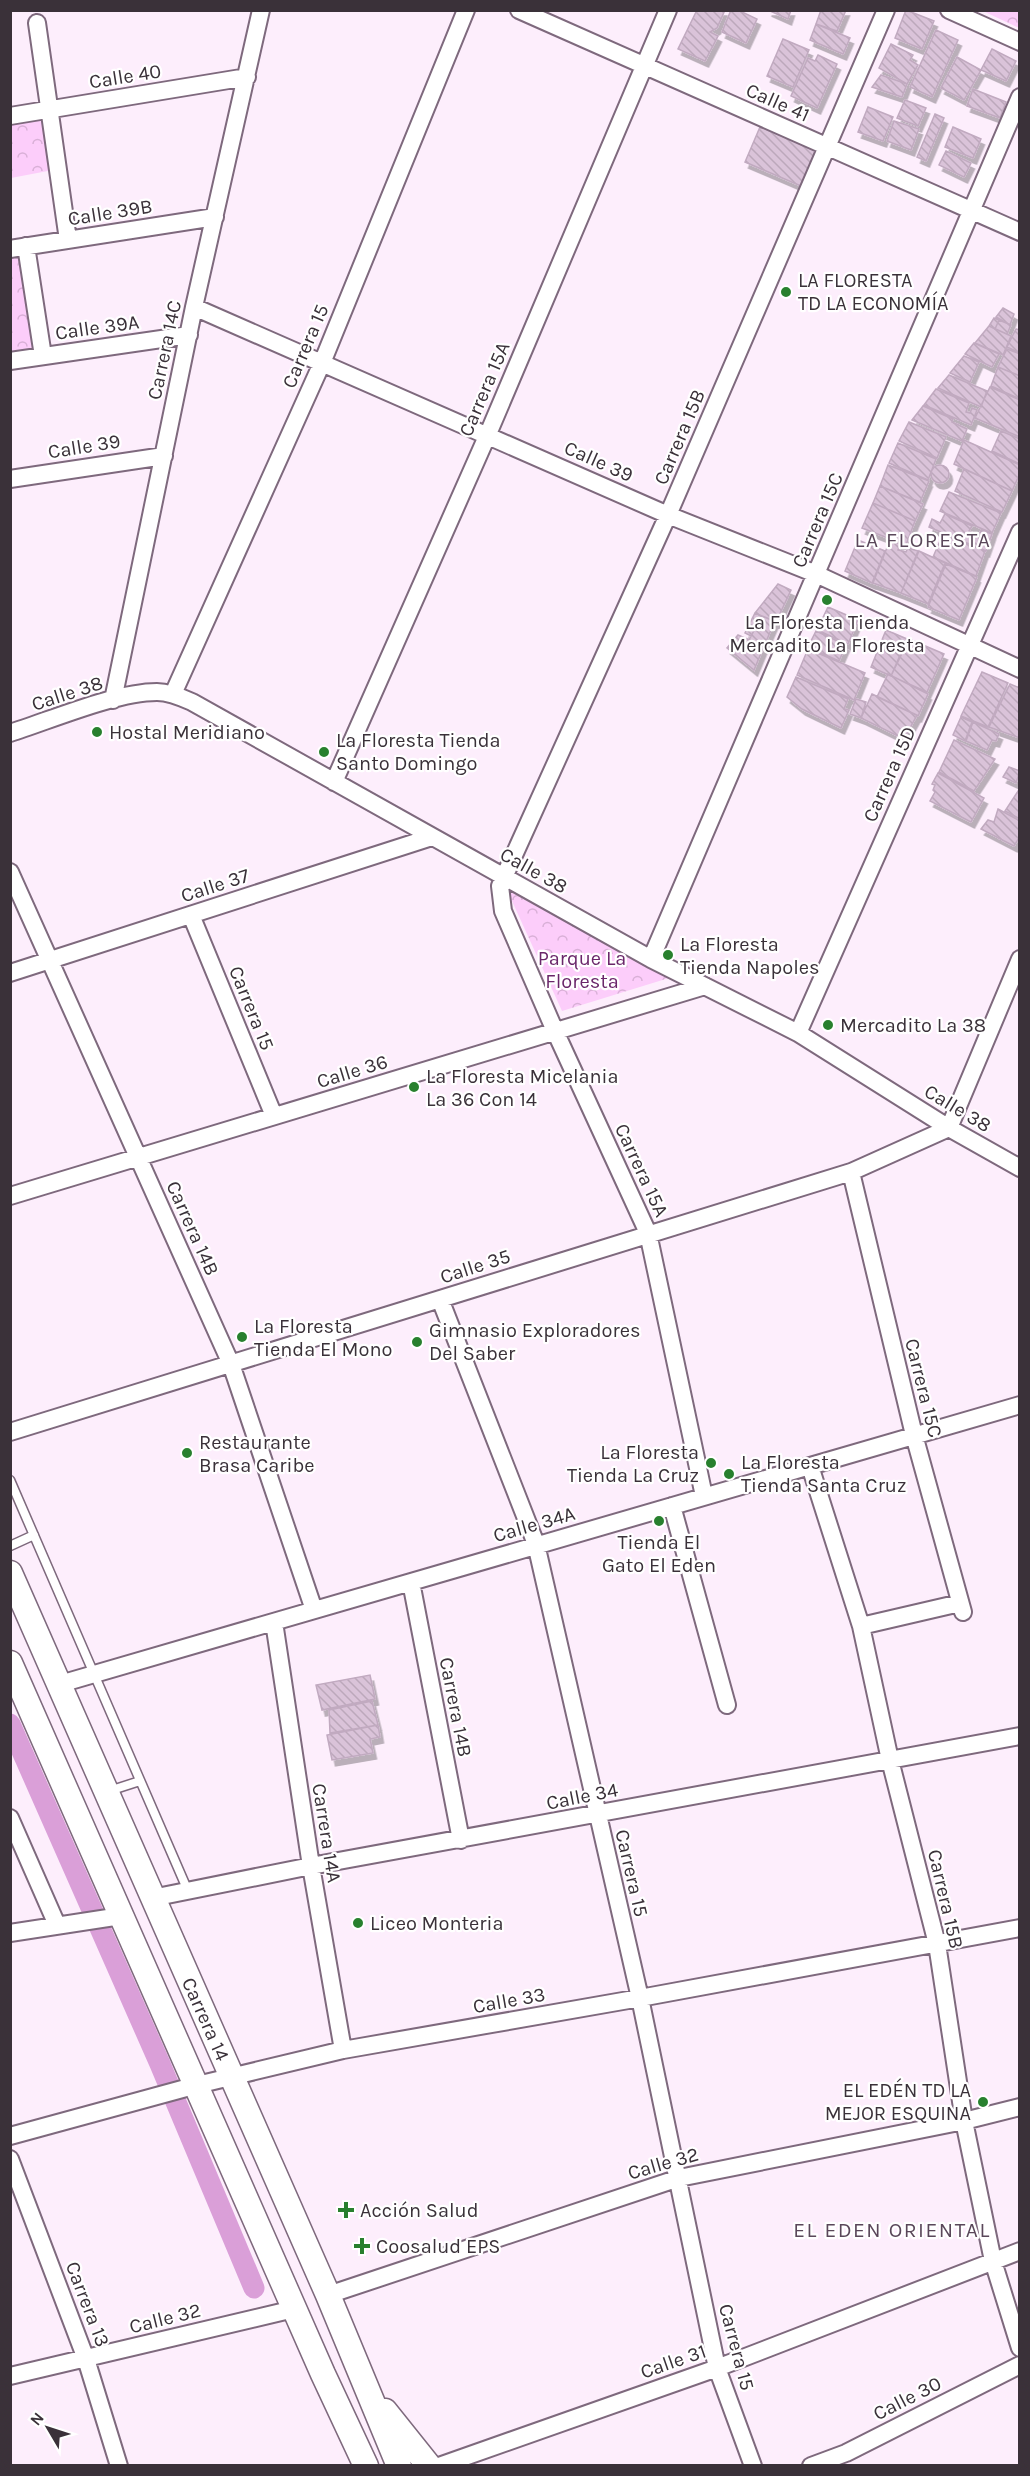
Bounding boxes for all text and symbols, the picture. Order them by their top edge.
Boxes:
street label: Calle 40 [87,59,163,94]
street label: Calle 41 [742,78,813,127]
street label: Calle 39B [66,194,154,231]
place label: LA FLORESTA TD LA ECONOMÍA [798,269,949,315]
marker: LA FLORESTA TD LA ECONOMÍA [779,285,793,299]
street label: Carrera 14C [143,298,186,402]
street label: Carrera 15 [278,301,333,392]
street label: Calle 39A [54,310,140,345]
street label: Carrera 15A [454,338,515,440]
street label: Carrera 15B [649,386,710,488]
street label: Calle 39 [46,429,122,464]
street label: Calle 39 [561,436,637,487]
street label: Carrera 15C [787,469,848,571]
district label: LA FLORESTA [855,528,991,552]
marker: La Floresta Tienda Mercadito La Floresta [820,593,834,607]
place label: La Floresta Tienda Mercadito La Floresta [729,611,925,657]
street label: Calle 38 [29,671,106,716]
place label: Hostal Meridiano [109,721,265,744]
street label: Carrera 15D [858,723,921,826]
marker: Hostal Meridiano [90,725,104,739]
place label: La Floresta Tienda Santo Domingo [336,729,501,775]
marker: La Floresta Tienda Santo Domingo [317,745,331,759]
street label: Calle 38 [496,843,572,898]
street label: Calle 37 [178,863,253,907]
place label: La Floresta Tienda Napoles [680,933,820,979]
park label: Parque La Floresta [538,947,626,993]
marker: La Floresta Tienda Napoles [661,948,675,962]
street label: Carrera 15 [224,963,279,1054]
place label: Mercadito La 38 [840,1014,986,1037]
marker: Mercadito La 38 [821,1018,835,1032]
street label: Calle 36 [314,1050,390,1093]
place label: La Floresta Micelania La 36 Con 14 [426,1065,619,1111]
marker: La Floresta Micelania La 36 Con 14 [407,1080,421,1094]
street label: Calle 38 [920,1080,995,1137]
street label: Carrera 15A [610,1120,673,1221]
street label: Carrera 14B [161,1177,224,1279]
street label: Calle 35 [437,1244,513,1289]
place label: La Floresta Tienda El Mono [254,1315,392,1361]
place label: Gimnasio Exploradores Del Saber [429,1319,641,1365]
marker: La Floresta Tienda El Mono [235,1330,249,1344]
marker: Gimnasio Exploradores Del Saber [410,1335,424,1349]
street label: Carrera 15C [900,1336,947,1440]
place label: Restaurante Brasa Caribe [199,1431,315,1477]
place label: La Floresta Tienda La Cruz [567,1441,699,1487]
marker: Restaurante Brasa Caribe [180,1446,194,1460]
place label: La Floresta Tienda Santa Cruz [741,1451,906,1497]
marker: La Floresta Tienda La Cruz [704,1456,718,1470]
marker: La Floresta Tienda Santa Cruz [722,1467,736,1481]
street label: Calle 34A [491,1502,578,1547]
marker: Tienda El Gato El Eden [652,1514,666,1528]
place label: Tienda El Gato El Eden [602,1531,716,1577]
street label: Carrera 14B [435,1655,476,1759]
street label: Calle 34 [544,1778,620,1815]
street label: Carrera 14A [307,1782,346,1884]
street label: Carrera 15 [610,1827,653,1919]
street label: Carrera 15B [923,1847,968,1951]
place label: Liceo Monteria [370,1912,504,1935]
marker: Liceo Monteria [351,1916,365,1930]
street label: Carrera 14 [177,1974,234,2064]
street label: Calle 33 [471,1983,547,2018]
place label: EL EDÉN TD LA MEJOR ESQUINA [825,2078,971,2125]
marker: EL EDÉN TD LA MEJOR ESQUINA [976,2095,990,2109]
street label: Calle 32 [625,2142,701,2185]
place label: Acción Salud [360,2199,479,2222]
marker: Acción Salud [337,2201,355,2219]
district label: EL EDEN ORIENTAL [793,2218,991,2242]
place label: Coosalud EPS [376,2235,500,2258]
marker: Coosalud EPS [353,2237,371,2255]
street label: Carrera 13 [61,2258,114,2350]
street label: Calle 32 [127,2299,203,2338]
street label: Carrera 15 [714,2301,759,2393]
street label: Calle 31 [637,2340,709,2383]
street label: Calle 30 [869,2372,945,2425]
north arrow [18,2398,78,2458]
text: N [26,2408,48,2429]

